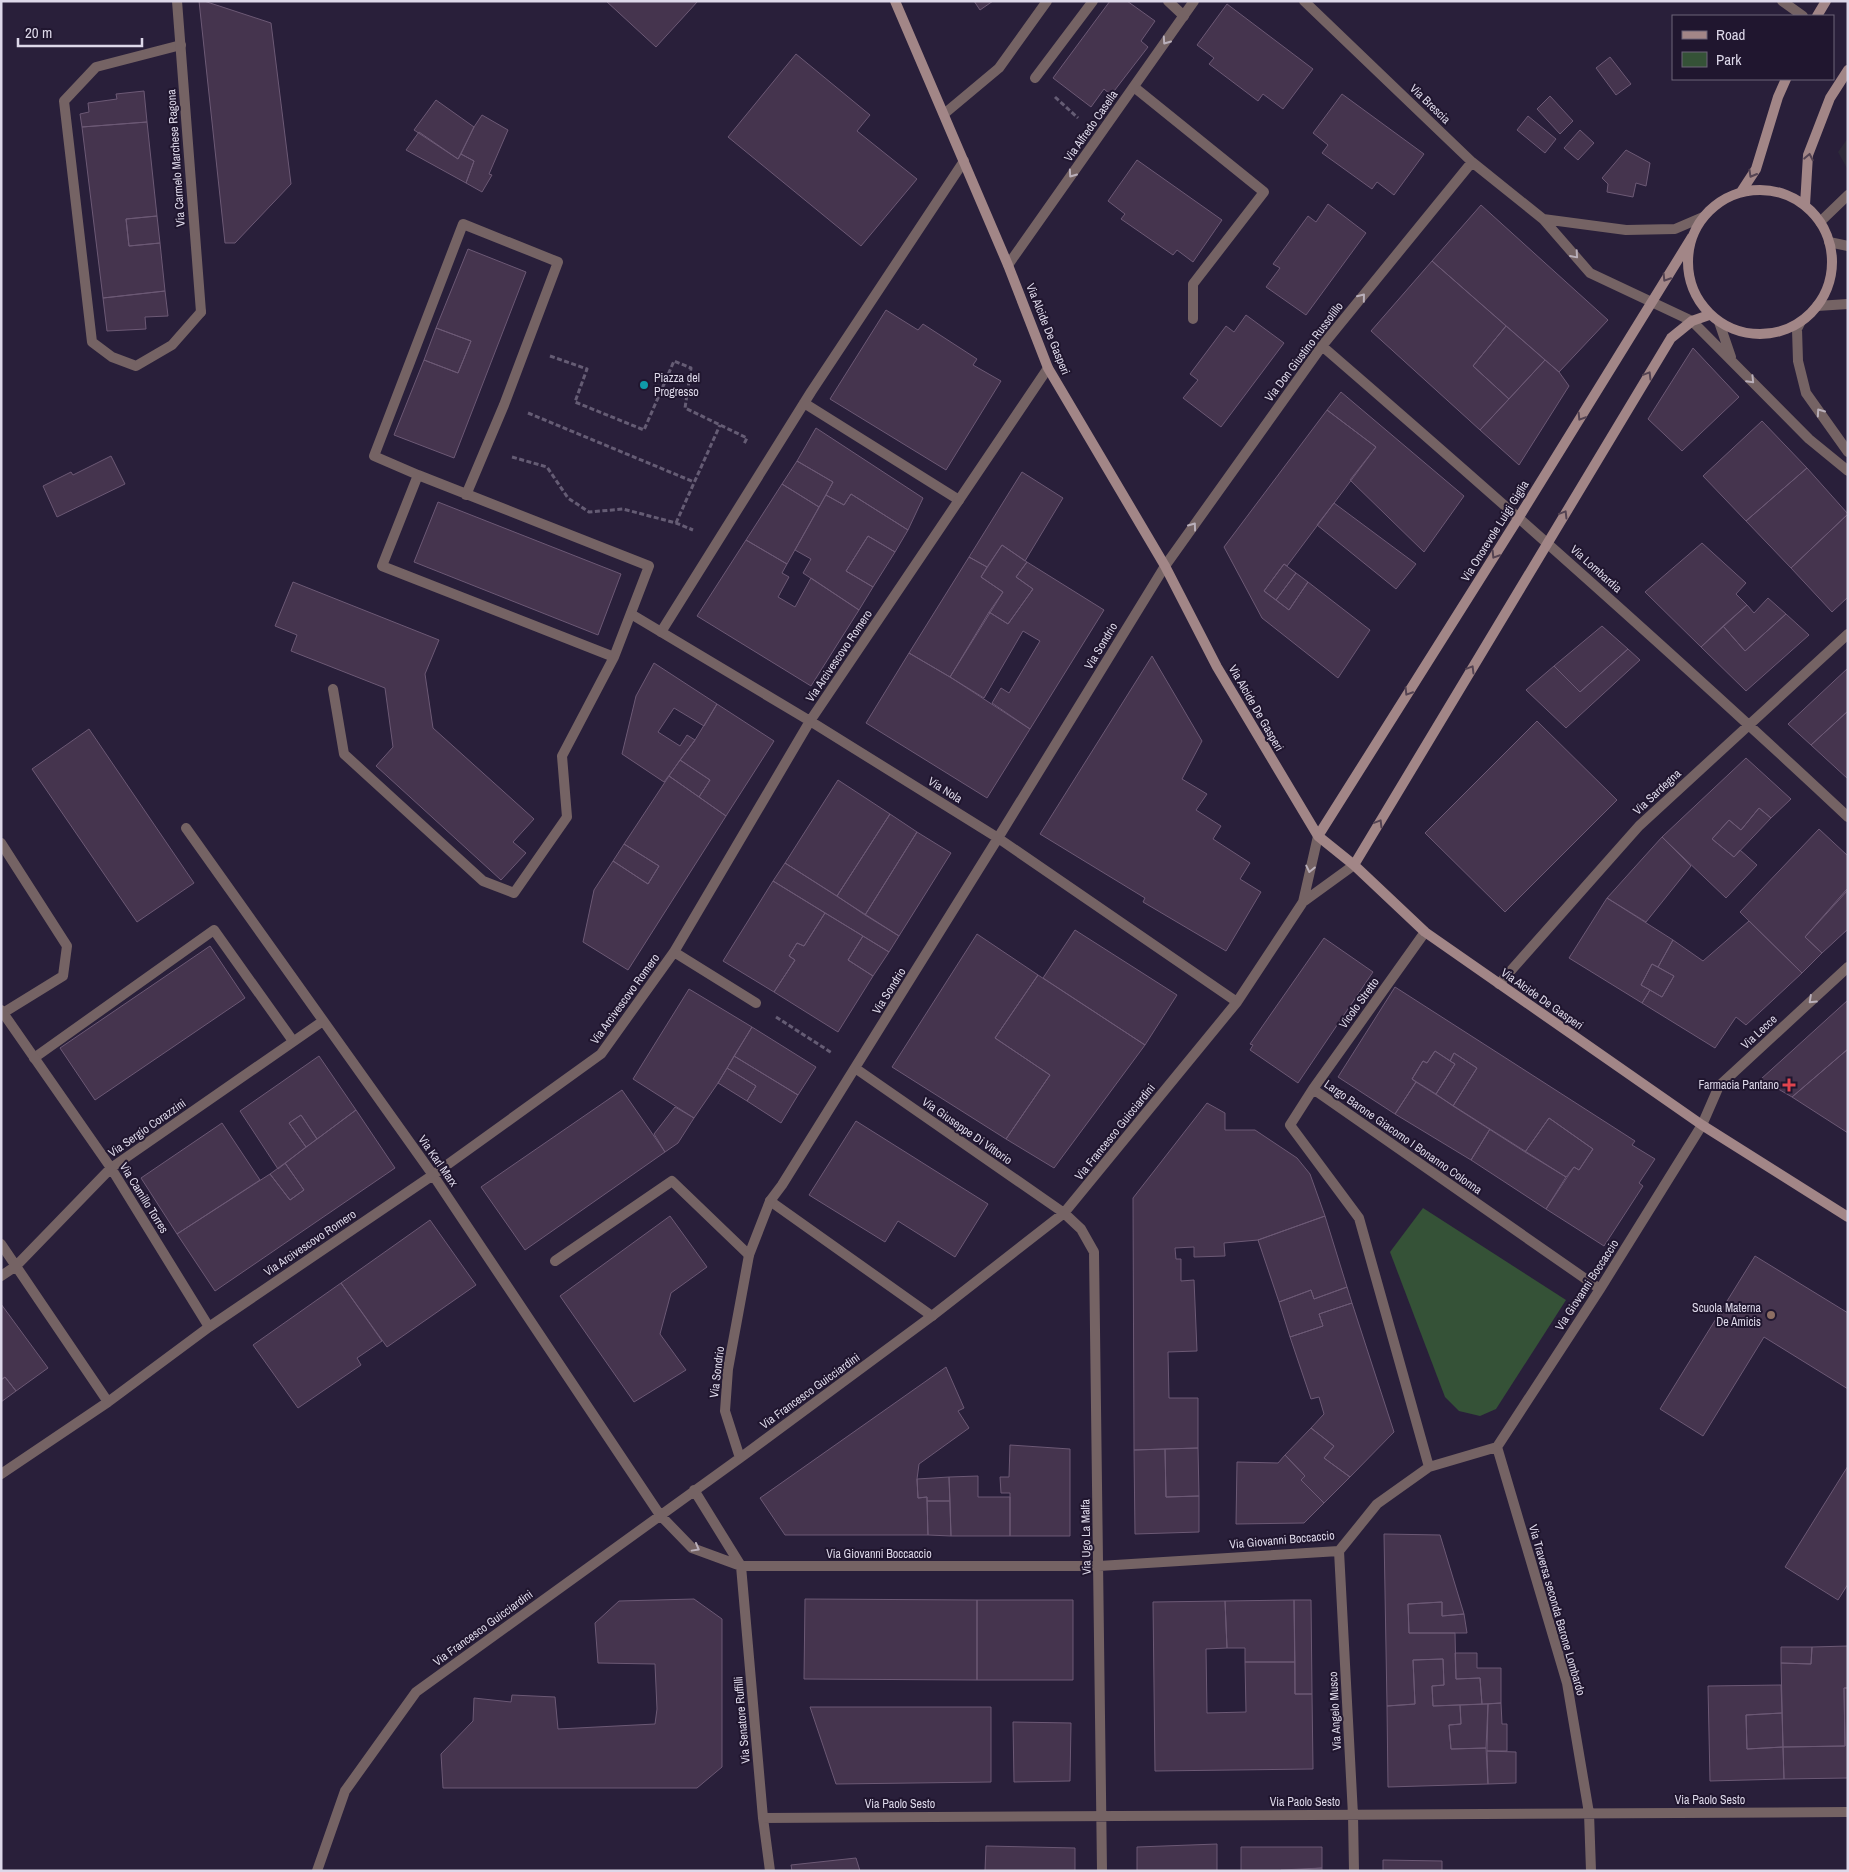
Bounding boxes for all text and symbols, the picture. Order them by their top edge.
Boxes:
scale bar [18,15,141,47]
legend [1672,15,1834,80]
text: 20 m [25,22,52,43]
text: Road [1716,24,1745,45]
one-way arrow [1163,35,1172,45]
text: Park [1716,49,1742,70]
street label: Via Brescia [1406,81,1454,128]
street label: Via Alfredo Casella [1060,87,1122,165]
street label: Via Carmelo Marchese Ragona [163,88,189,227]
one-way arrow [1804,152,1814,161]
one-way arrow [1069,168,1078,178]
one-way arrow [1748,168,1758,177]
one-way arrow [1569,250,1578,259]
one-way arrow [1663,273,1673,282]
street label: Via Alcide De Gasperi [1022,281,1074,377]
one-way arrow [1357,293,1366,302]
street label: Via Don Giustino Russolillo [1261,299,1347,405]
place label: Piazza del Progresso [654,370,700,400]
one-way arrow [1641,372,1651,381]
one-way arrow [1746,374,1755,383]
marker: Piazza del Progresso [638,379,650,391]
one-way arrow [1817,408,1826,418]
one-way arrow [1577,411,1587,420]
street label: Via Onorevole Luigi Giglia [1457,477,1533,585]
one-way arrow [1557,511,1567,520]
one-way arrow [1187,522,1196,532]
street label: Via Lombardia [1567,542,1626,597]
one-way arrow [1492,549,1501,558]
street label: Via Arcivescovo Romero [802,607,876,705]
street label: Via Sondrio [1081,620,1121,672]
street label: Via Alcide De Gasperi [1225,662,1287,754]
one-way arrow [1465,665,1475,674]
one-way arrow [1405,687,1415,696]
street label: Via Sardegna [1630,765,1685,818]
street label: Via Nola [925,773,966,807]
one-way arrow [1373,820,1383,829]
one-way arrow [1305,864,1316,873]
street label: Via Arcivescovo Romero [587,951,663,1047]
street label: Via Sondrio [868,965,910,1017]
street label: Via Alcide De Gasperi [1498,965,1586,1033]
street label: Vicolo Stretto [1335,974,1383,1032]
one-way arrow [1809,994,1818,1003]
street label: Via Lecce [1738,1011,1780,1053]
street label: Largo Barone Giacomo I Bonanno Colonna [1321,1076,1486,1198]
place label: Farmacia Pantano [1699,1077,1779,1093]
marker: Farmacia Pantano [1783,1079,1795,1091]
street label: Via Francesco Guicciardini [1071,1080,1159,1184]
street label: Via Giuseppe Di Vittorio [919,1094,1015,1168]
street label: Via Sergio Corazzini [105,1095,189,1161]
street label: Via Karl Marx [414,1132,462,1190]
street label: Via Camillo Torres [116,1160,172,1236]
street label: Via Arcivescovo Romero [261,1206,359,1280]
street label: Via Giovanni Boccaccio [1552,1236,1622,1334]
place label: Scuola Materna De Amicis [1692,1300,1762,1330]
marker: Scuola Materna De Amicis [1765,1309,1777,1321]
street label: Via Sondrio [706,1345,728,1399]
street label: Via Francesco Guicciardini [757,1349,863,1433]
street label: Via Ugo La Malfa [1077,1498,1095,1575]
street label: Via Traversa seconda Barone Lombardo [1525,1523,1589,1697]
street label: Via Giovanni Boccaccio [1229,1527,1335,1553]
one-way arrow [690,1542,699,1552]
street label: Via Giovanni Boccaccio [826,1546,932,1562]
street label: Via Francesco Guicciardini [430,1586,536,1670]
street label: Via Angelo Musco [1325,1671,1345,1751]
street label: Via Senatore Ruffilli [730,1676,754,1764]
street label: Via Paolo Sesto [1675,1792,1745,1808]
street label: Via Paolo Sesto [1270,1794,1340,1810]
street label: Via Paolo Sesto [865,1796,935,1812]

